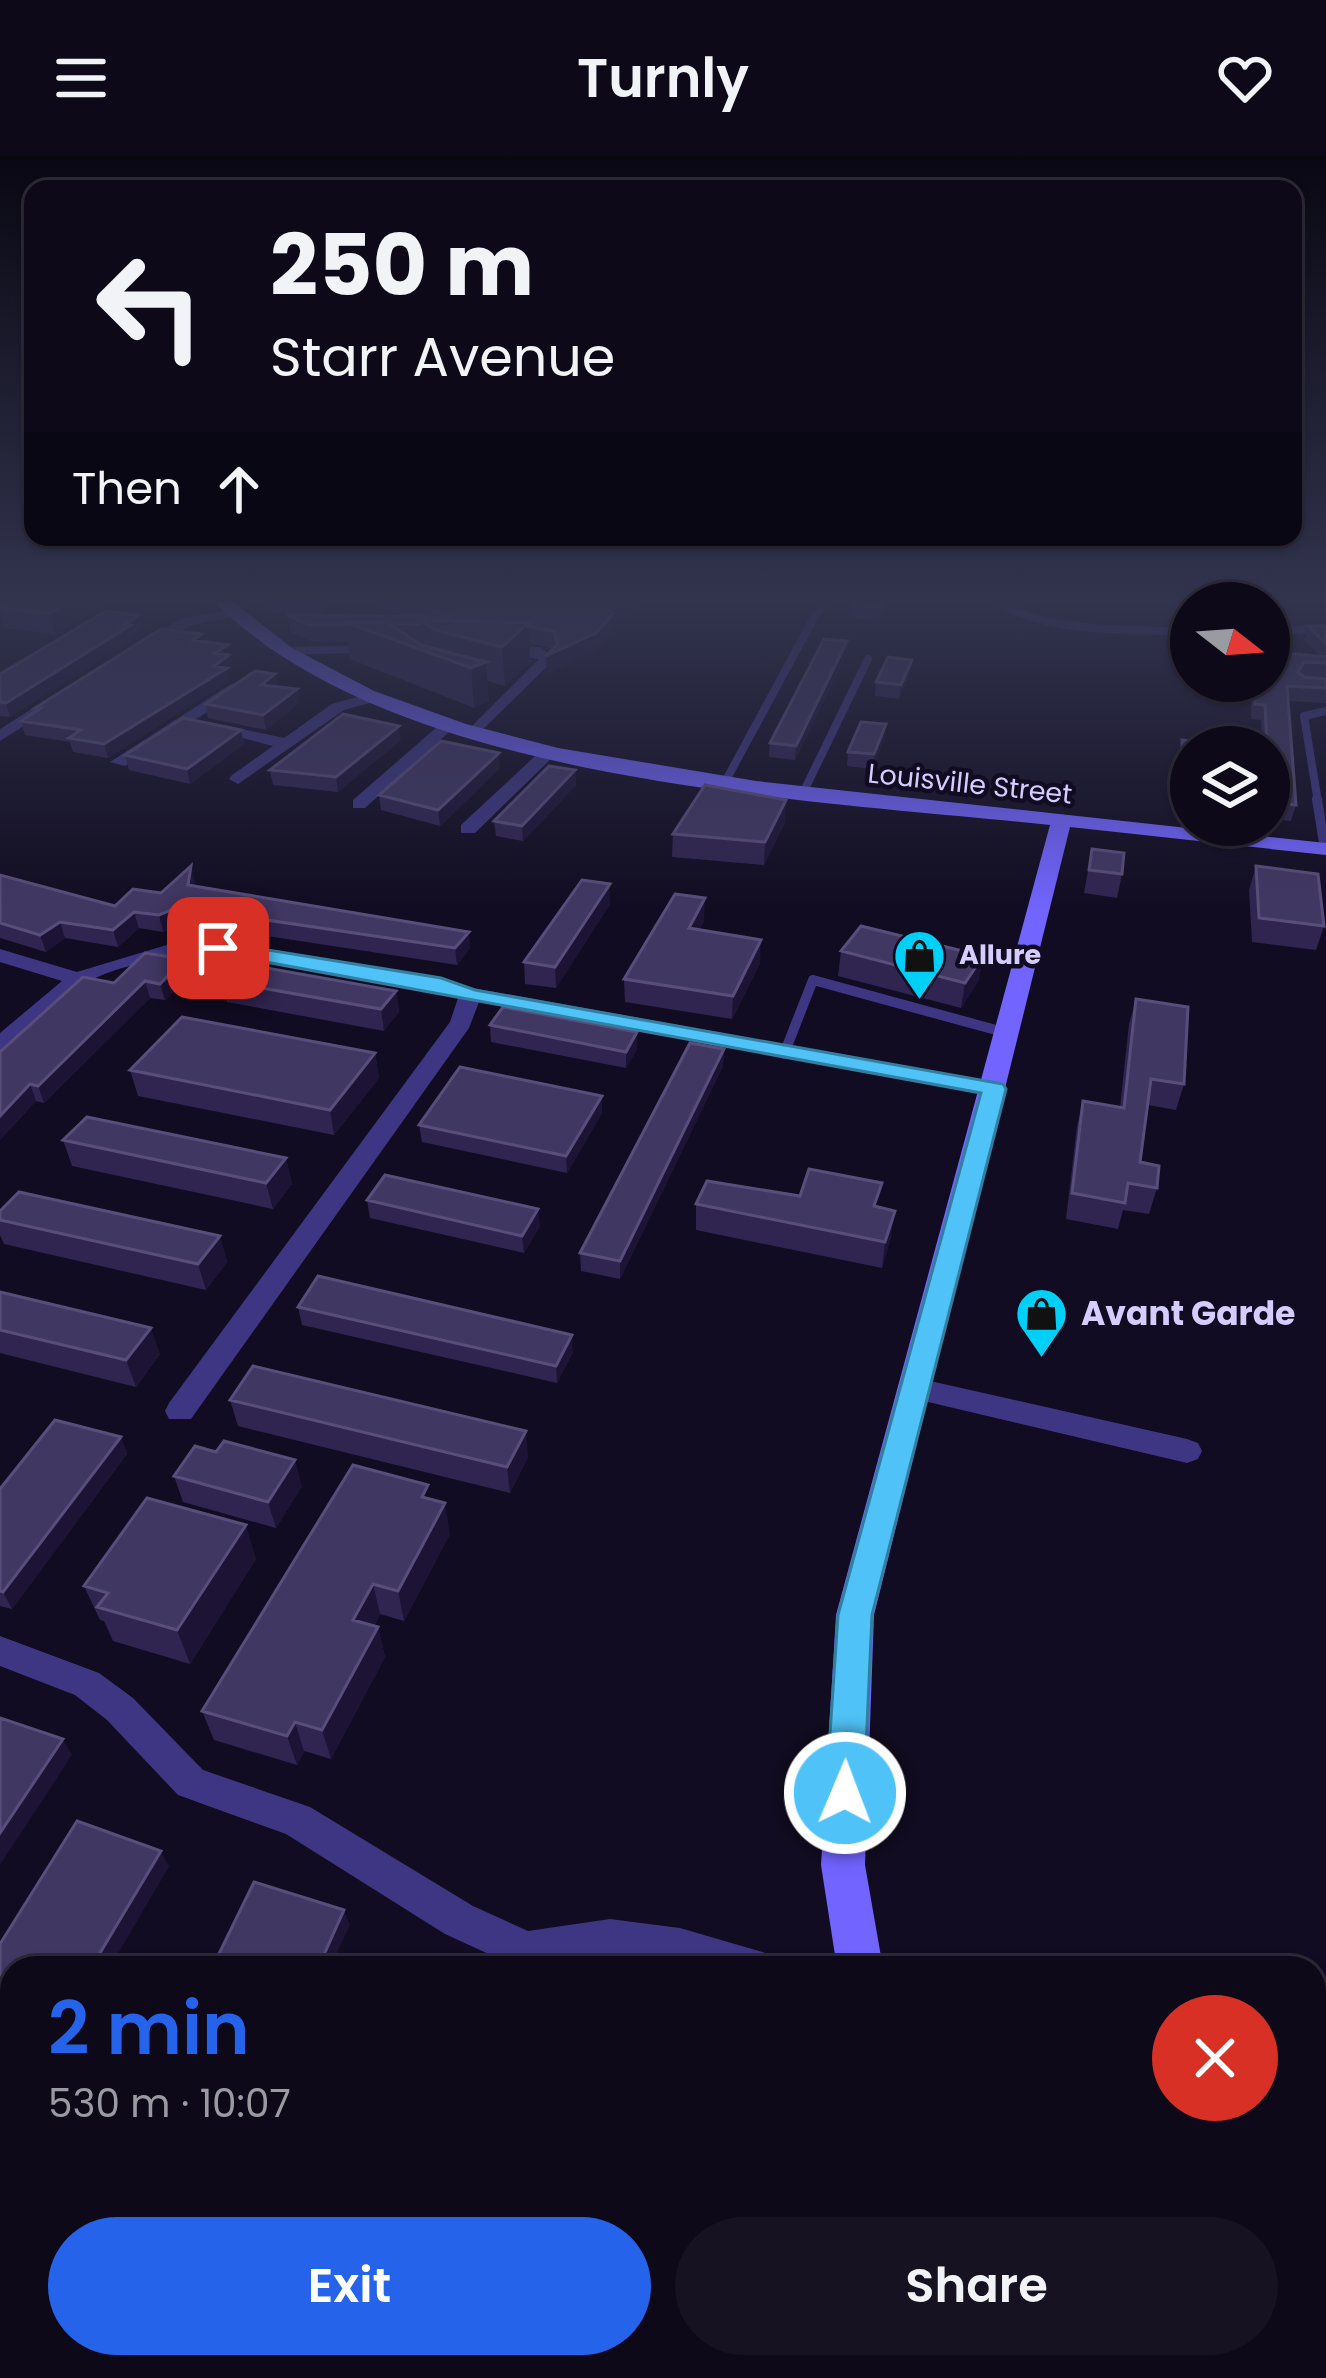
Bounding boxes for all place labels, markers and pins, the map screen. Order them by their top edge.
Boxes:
pin [167,897,269,999]
shop icon: Allure [892,927,948,1001]
place label: Allure [959,936,1041,973]
shop icon: Avant Garde [1014,1285,1070,1359]
place label: Avant Garde [1081,1290,1295,1337]

